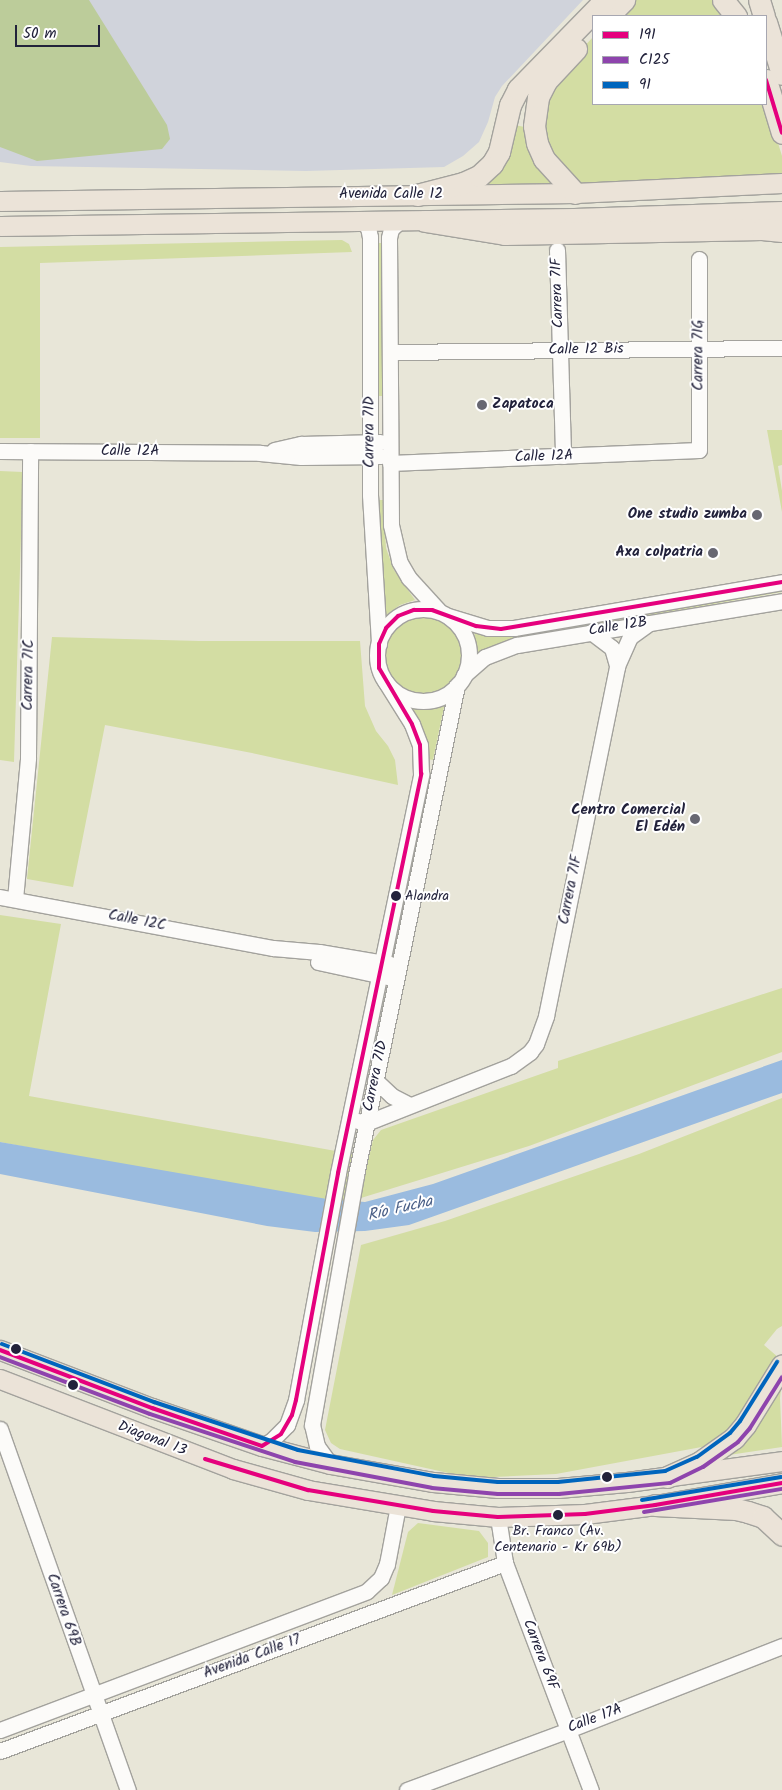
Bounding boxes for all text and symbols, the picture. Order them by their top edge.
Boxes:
scale bar [18,15,102,47]
legend [592,15,767,105]
text: 50 m [23,22,57,46]
text: 191 [639,23,656,47]
text: C125 [639,48,669,72]
text: 91 [639,73,651,97]
street label: Avenida Calle 12 [339,186,443,204]
street label: Carrera 71F [548,258,568,328]
street label: Carrera 71G [690,319,708,391]
street label: Calle 12 Bis [548,340,624,360]
street label: Carrera 71D [361,396,379,468]
place label: Zapatoca [492,396,554,414]
marker: Zapatoca [476,399,488,411]
street label: Calle 12A [101,443,159,461]
street label: Calle 12A [514,447,574,467]
place label: One studio zumba [628,506,747,524]
marker: One studio zumba [751,509,763,521]
place label: Axa colpatria [615,544,703,562]
marker: Axa colpatria [707,547,719,559]
street label: Calle 12B [587,613,649,641]
street label: Carrera 71C [19,639,39,711]
place label: Centro Comercial El Edén [571,801,685,836]
marker: Centro Comercial El Edén [689,813,701,825]
street label: Carrera 71F [555,854,587,926]
place label: Alandra [405,888,449,904]
marker: Alandra [391,891,401,901]
street label: Calle 12C [107,907,167,935]
street label: Carrera 71D [360,1039,392,1113]
water label: Río Fucha [366,1192,434,1226]
unlabelled marker [11,1344,21,1354]
unlabelled marker [68,1380,78,1390]
street label: Diagonal 13 [115,1418,189,1460]
unlabelled marker [602,1472,612,1482]
marker: Br. Franco (Av. Centenario - Kr 69b) [553,1510,563,1520]
place label: Br. Franco (Av. Centenario - Kr 69b) [494,1523,622,1555]
street label: Carrera 69B [42,1571,84,1649]
street label: Carrera 69F [518,1617,562,1693]
street label: Avenida Calle 17 [201,1631,303,1683]
street label: Calle 17A [565,1700,625,1738]

